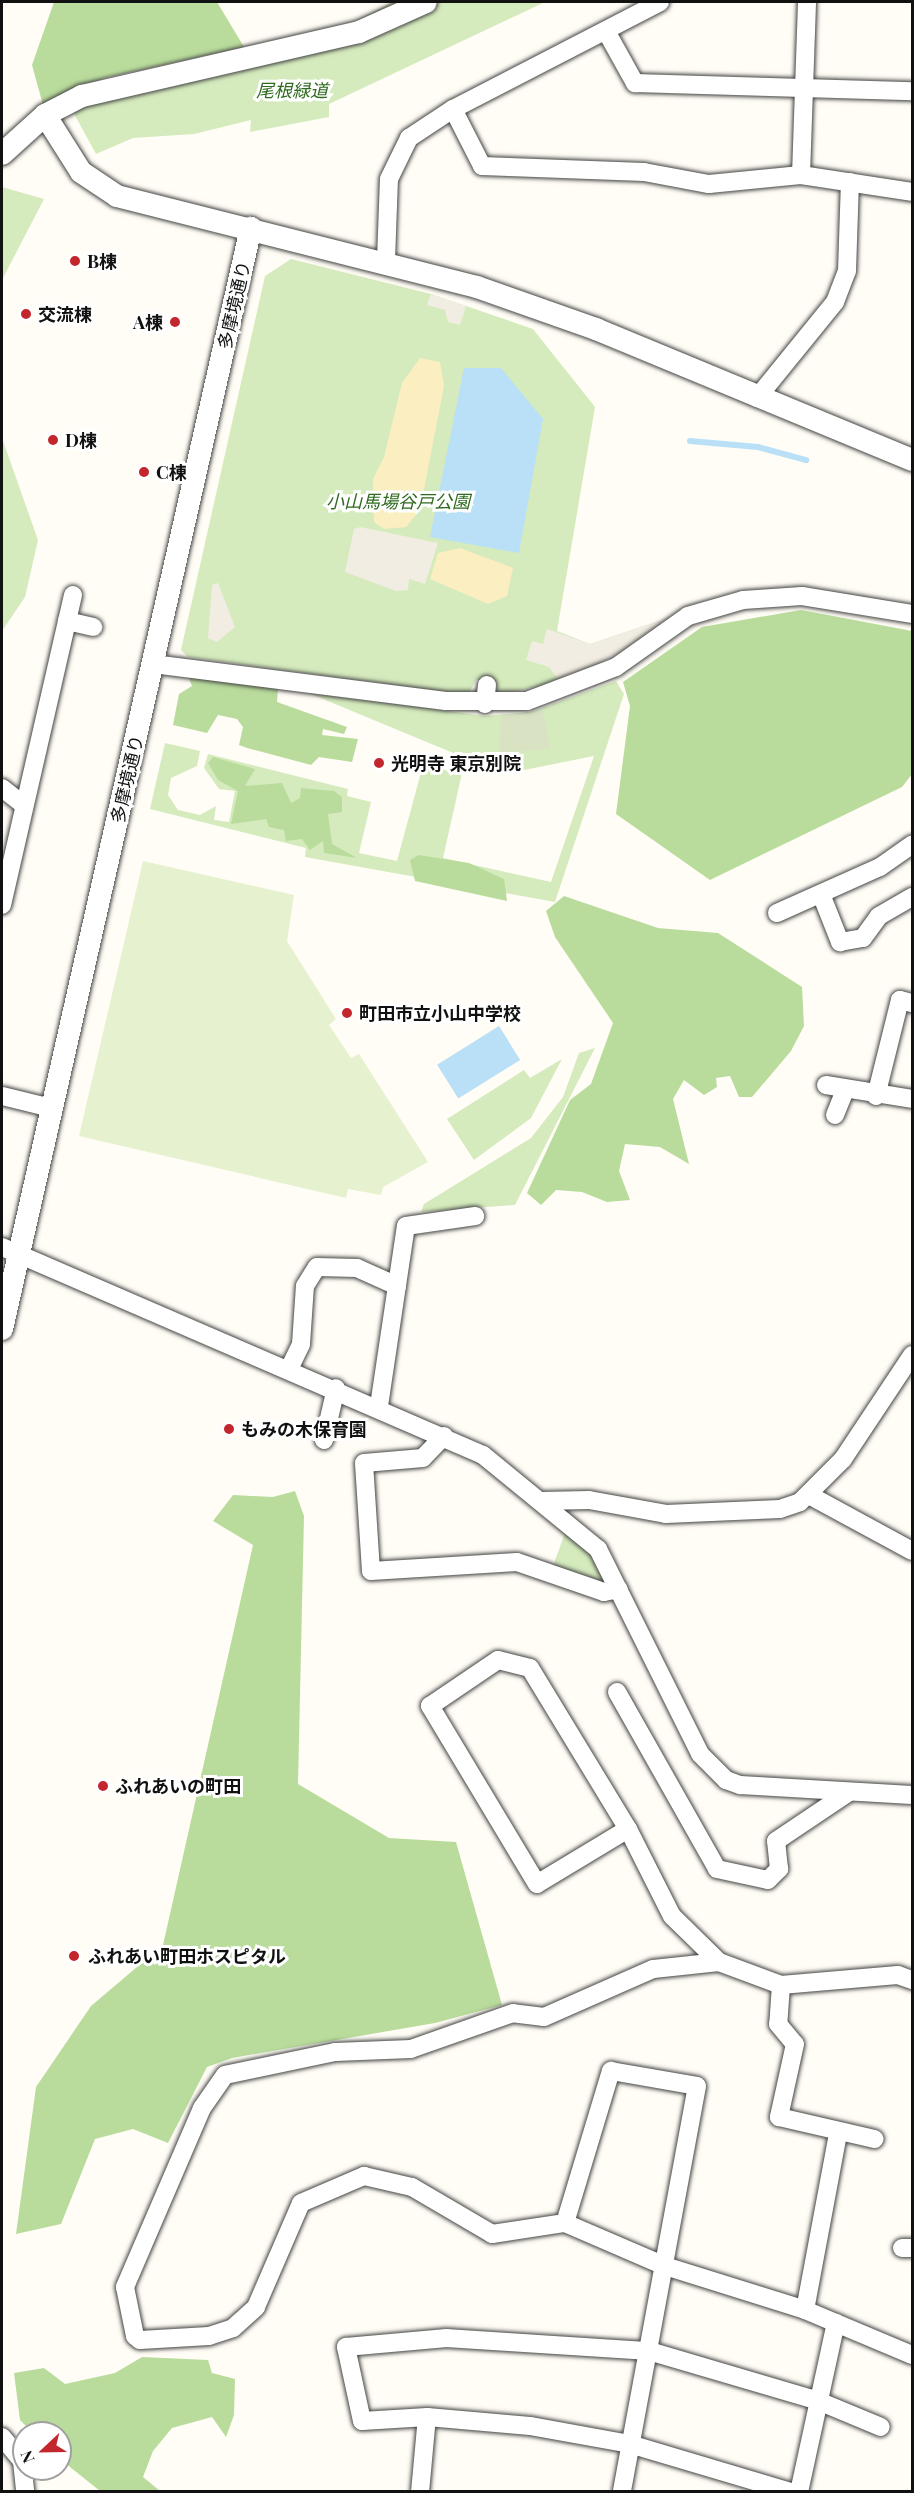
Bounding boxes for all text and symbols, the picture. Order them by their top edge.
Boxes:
park label: 尾根緑道 [256,79,328,101]
place label: B棟 [87,250,117,272]
marker: B棟 [68,254,82,268]
street label: 多摩境通り [213,259,255,351]
place label: 交流棟 [38,303,92,325]
marker: 交流棟 [19,307,33,321]
place label: A棟 [133,311,163,333]
marker: A棟 [168,315,182,329]
place label: D棟 [65,429,97,451]
marker: D棟 [46,433,60,447]
place label: C棟 [156,461,187,483]
marker: C棟 [137,465,151,479]
park label: 小山馬場谷戸公園 [326,490,470,512]
street label: 多摩境通り [106,733,148,825]
place label: 光明寺 東京別院 [391,752,521,774]
marker: 光明寺 東京別院 [372,756,386,770]
place label: 町田市立小山中学校 [359,1002,521,1024]
marker: 町田市立小山中学校 [340,1006,354,1020]
place label: もみの木保育園 [241,1418,367,1440]
marker: もみの木保育園 [222,1422,236,1436]
place label: ふれあいの町田 [115,1775,241,1797]
marker: ふれあいの町田 [96,1779,110,1793]
place label: ふれあい町田ホスピタル [88,1945,286,1967]
marker: ふれあい町田ホスピタル [65,1947,83,1965]
north arrow [12,2421,72,2481]
text: N [15,2448,39,2466]

